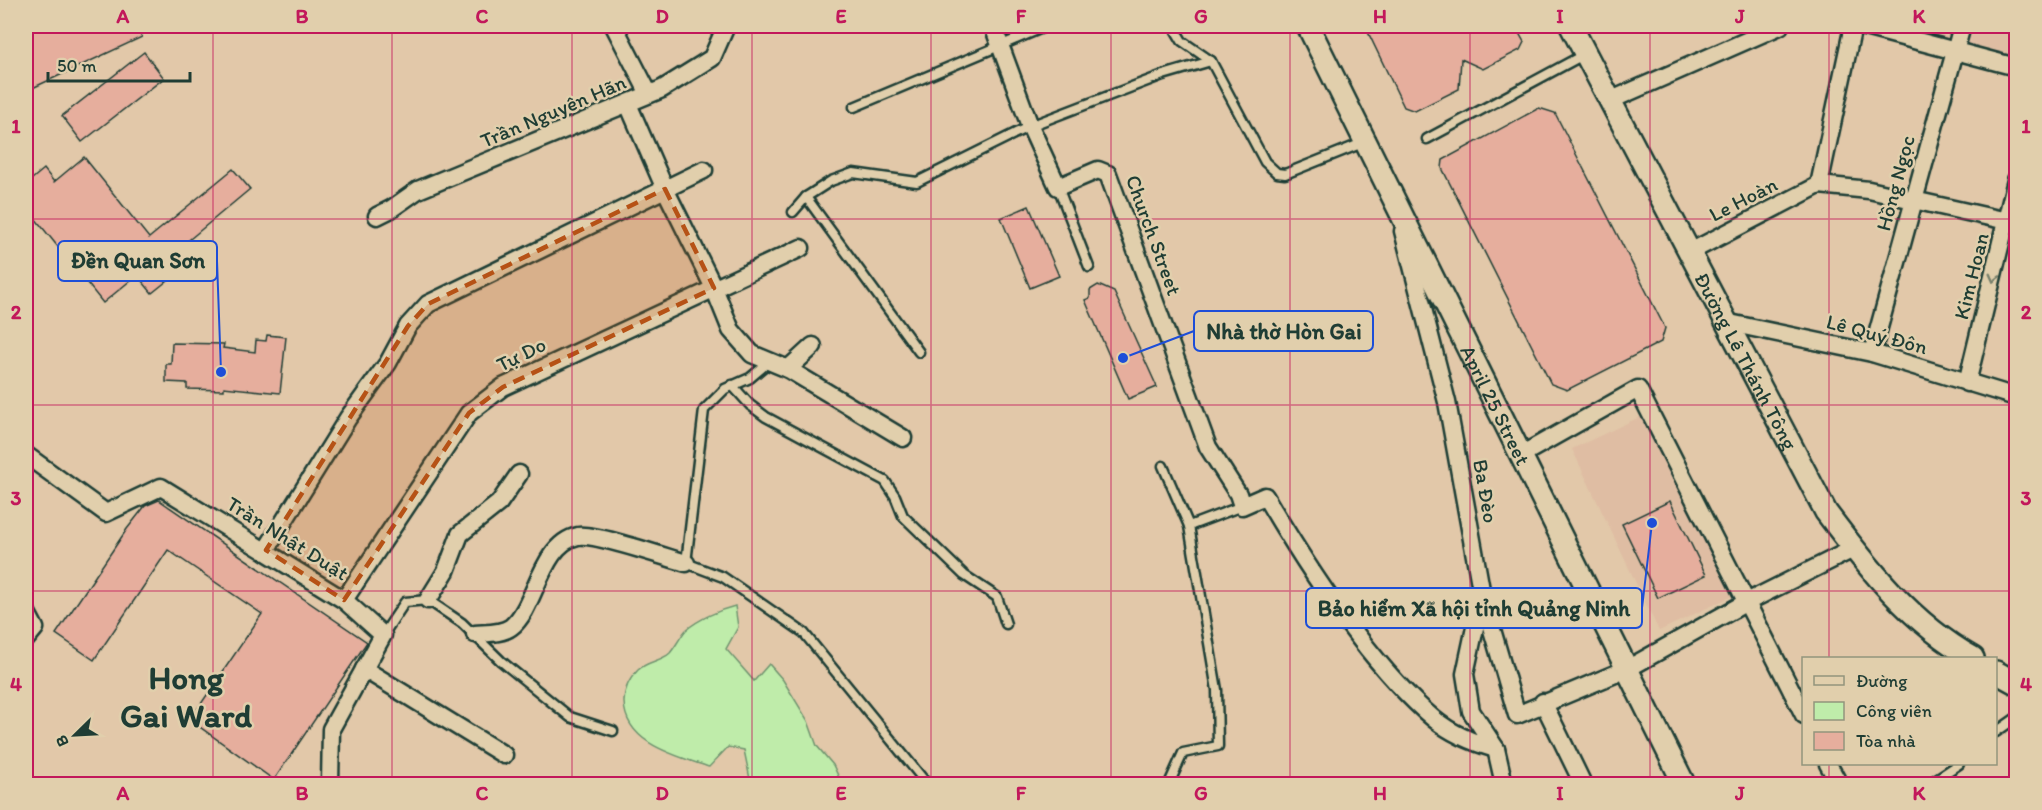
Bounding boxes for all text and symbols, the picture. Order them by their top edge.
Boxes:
text: A [116,4,130,28]
text: B [296,4,309,28]
text: C [476,4,489,28]
text: D [655,4,669,28]
text: E [835,4,847,28]
text: F [1016,4,1027,28]
text: G [1194,4,1208,28]
text: H [1373,4,1387,28]
text: I [1556,4,1564,28]
text: J [1734,4,1745,28]
text: K [1913,4,1927,28]
scale bar [48,45,190,83]
text: 50 m [57,55,97,77]
street label: Trần Nguyên Hãn [476,69,630,153]
text: 1 [11,114,21,138]
text: 1 [2021,114,2031,138]
street label: Hồng Ngọc [1870,132,1920,234]
street label: Church Street [1121,171,1187,299]
street label: Le Hoàn [1705,171,1781,227]
street label: Kim Hoan [1948,230,1994,322]
callout: Đền Quan Sơn [58,241,217,281]
text: Đền Quan Sơn [71,247,206,274]
street label: Đường Lê Thánh Tông [1690,268,1803,454]
one-way arrow [1988,273,2001,283]
text: 2 [11,300,22,324]
text: 2 [2021,300,2032,324]
street label: Lê Quý Đôn [1824,309,1930,360]
callout: Nhà thờ Hòn Gai [1194,311,1373,351]
text: Nhà thờ Hòn Gai [1206,318,1362,345]
street label: Tự Do [492,331,550,377]
street label: April 25 Street [1456,341,1536,469]
street label: Ba Đèo [1468,457,1504,525]
text: 3 [11,486,22,510]
text: 3 [2021,486,2032,510]
street label: Trần Nhật Duật [222,491,354,585]
callout: Bảo hiểm Xã hội tỉnh Quảng Ninh [1306,588,1642,628]
text: Bảo hiểm Xã hội tỉnh Quảng Ninh [1318,595,1631,622]
legend [1802,657,1997,765]
district label: Hong Gai Ward [120,658,252,735]
text: Đường [1856,670,1908,692]
text: 4 [10,672,22,696]
text: 4 [2020,672,2032,696]
text: Công viên [1856,700,1932,722]
north arrow [45,705,105,765]
text: Tòa nhà [1856,730,1916,752]
text: B [51,732,73,749]
text: A [116,781,130,805]
text: B [296,781,309,805]
text: C [476,781,489,805]
text: D [655,781,669,805]
text: E [835,781,847,805]
text: F [1016,781,1027,805]
text: G [1194,781,1208,805]
text: H [1373,781,1387,805]
text: I [1556,781,1564,805]
text: J [1734,781,1745,805]
text: K [1913,781,1927,805]

